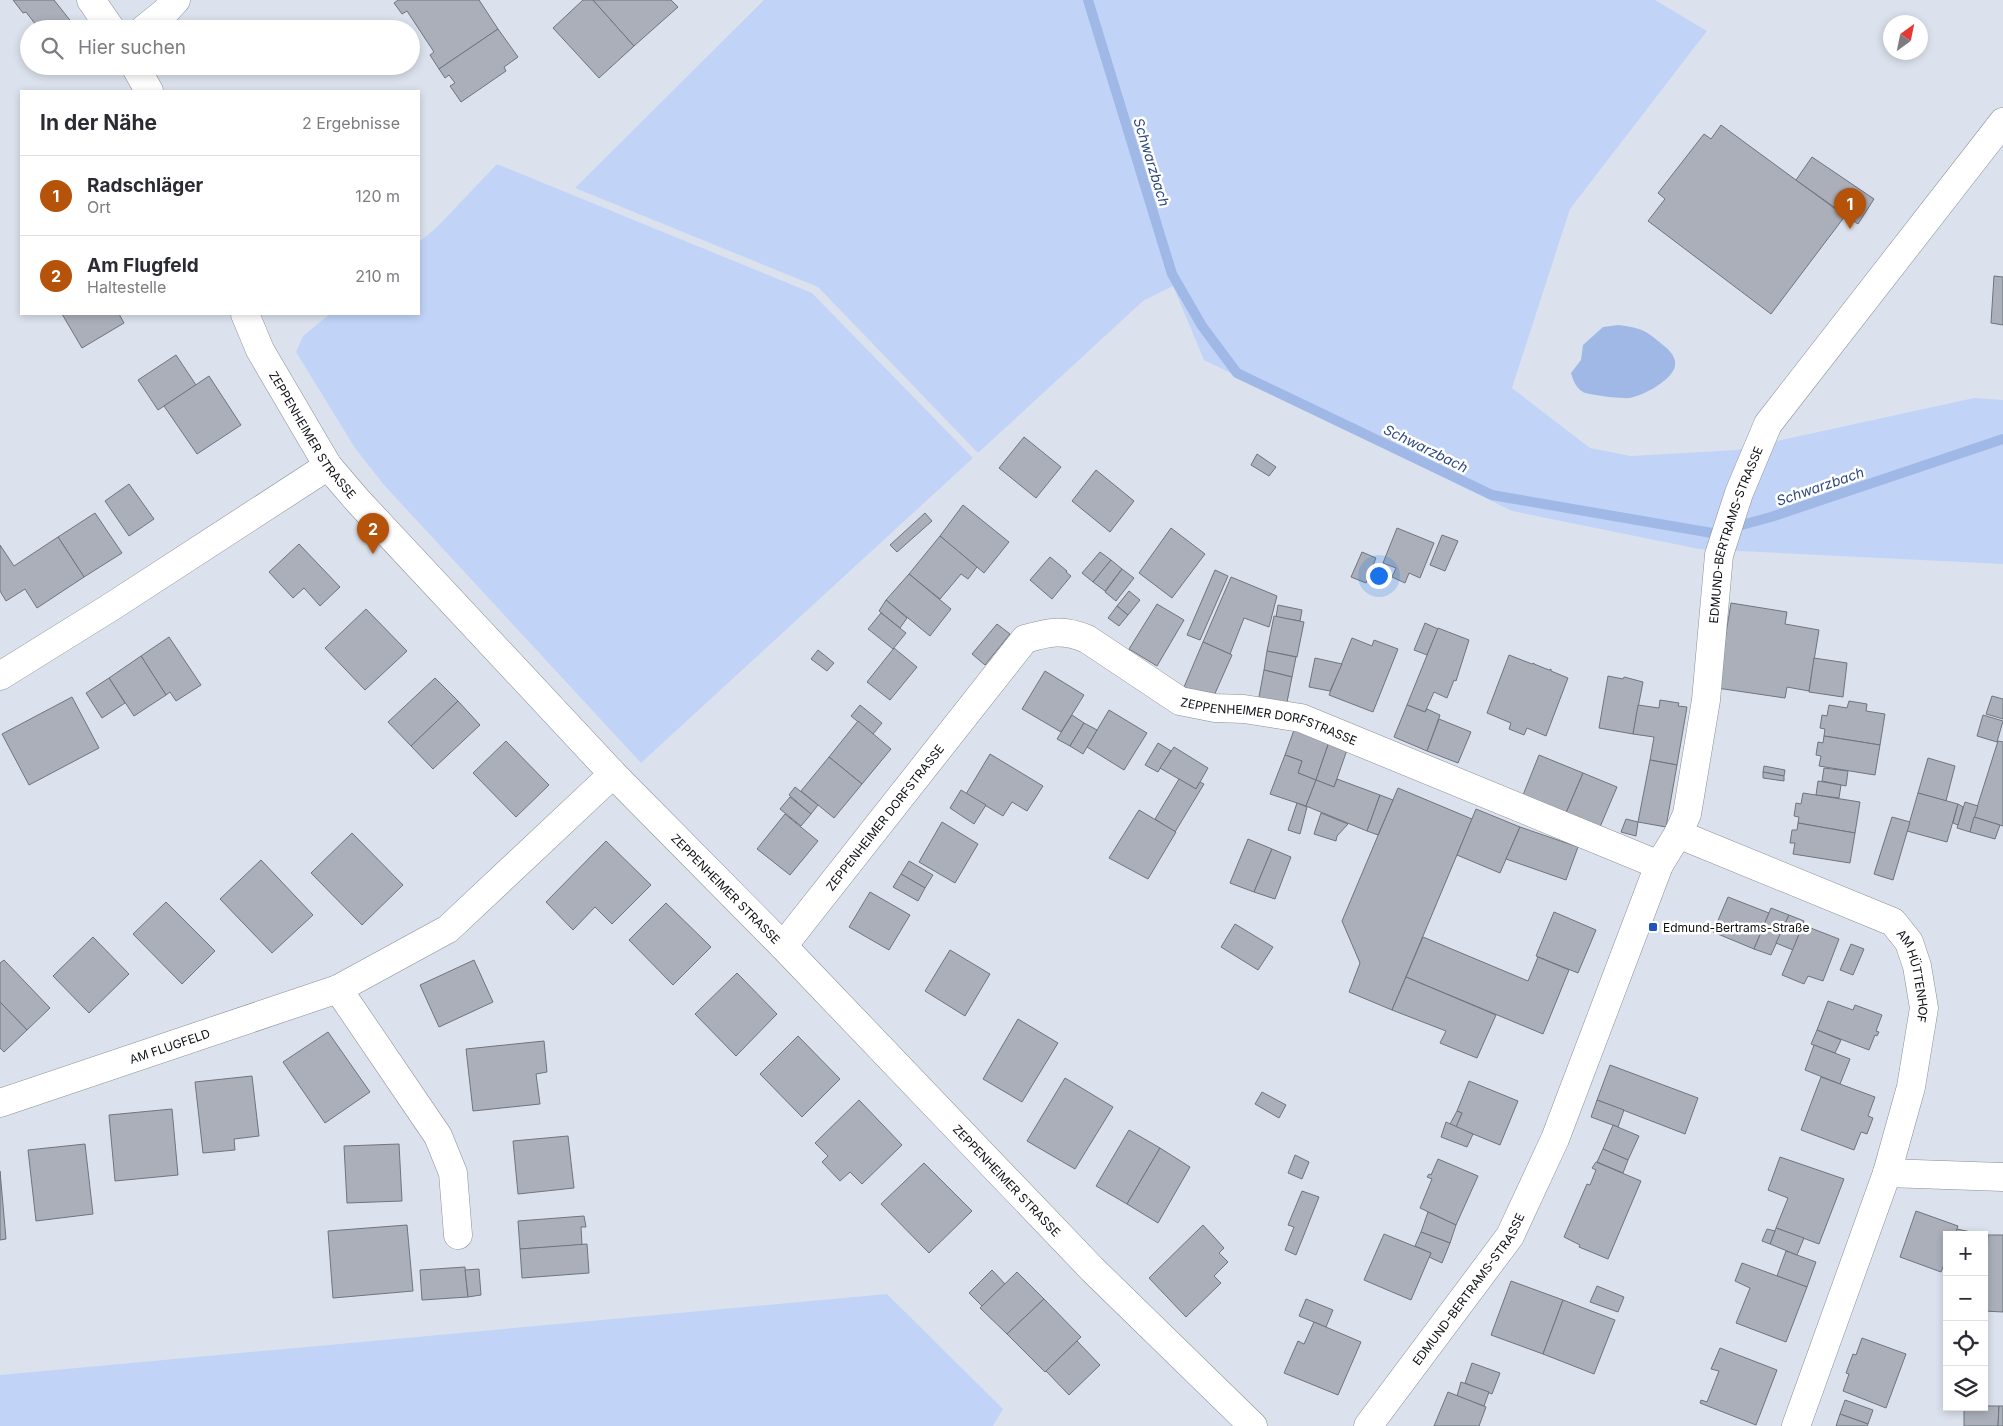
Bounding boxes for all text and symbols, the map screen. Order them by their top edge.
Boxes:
north arrow [1883,15,1928,60]
search box [20,20,420,75]
icon: search [38,34,66,62]
text: Hier suchen [78,36,186,59]
text: In der Nähe [40,110,157,135]
text: 2 Ergebnisse [302,113,400,133]
water label: Schwarzbach [1130,116,1174,208]
text: Radschläger [87,174,203,197]
text: 1 [53,186,59,206]
text: 120 m [355,186,400,206]
pin: 1 [1834,188,1866,229]
text: Ort [87,197,111,217]
text: Am Flugfeld [87,254,199,277]
text: 2 [51,266,61,286]
text: 210 m [355,266,400,286]
text: Haltestelle [87,277,166,297]
street label: ZEPPENHEIMER STRASSE [266,368,360,501]
water label: Schwarzbach [1381,420,1471,476]
street label: EDMUND-BERTRAMS-STRASSE [1705,444,1765,624]
water label: Schwarzbach [1774,463,1866,509]
pin: 2 [357,513,389,554]
your location [1366,563,1392,589]
street label: ZEPPENHEIMER DORFSTRASSE [1179,694,1359,748]
street label: ZEPPENHEIMER DORFSTRASSE [822,741,947,893]
street label: ZEPPENHEIMER STRASSE [668,830,784,947]
place label: Edmund-Bertrams-Straße [1663,920,1810,935]
marker: Edmund-Bertrams-Straße [1647,921,1659,933]
street label: AM HÜTTENHOF [1894,926,1932,1024]
street label: AM FLUGFELD [127,1025,212,1066]
street label: ZEPPENHEIMER STRASSE [950,1121,1064,1239]
street label: EDMUND-BERTRAMS-STRASSE [1409,1210,1527,1368]
map controls [1943,1231,1988,1411]
button: + [1943,1231,1988,1276]
button: − [1943,1276,1988,1321]
button: locate [1943,1321,1988,1366]
button: layers [1943,1366,1988,1411]

